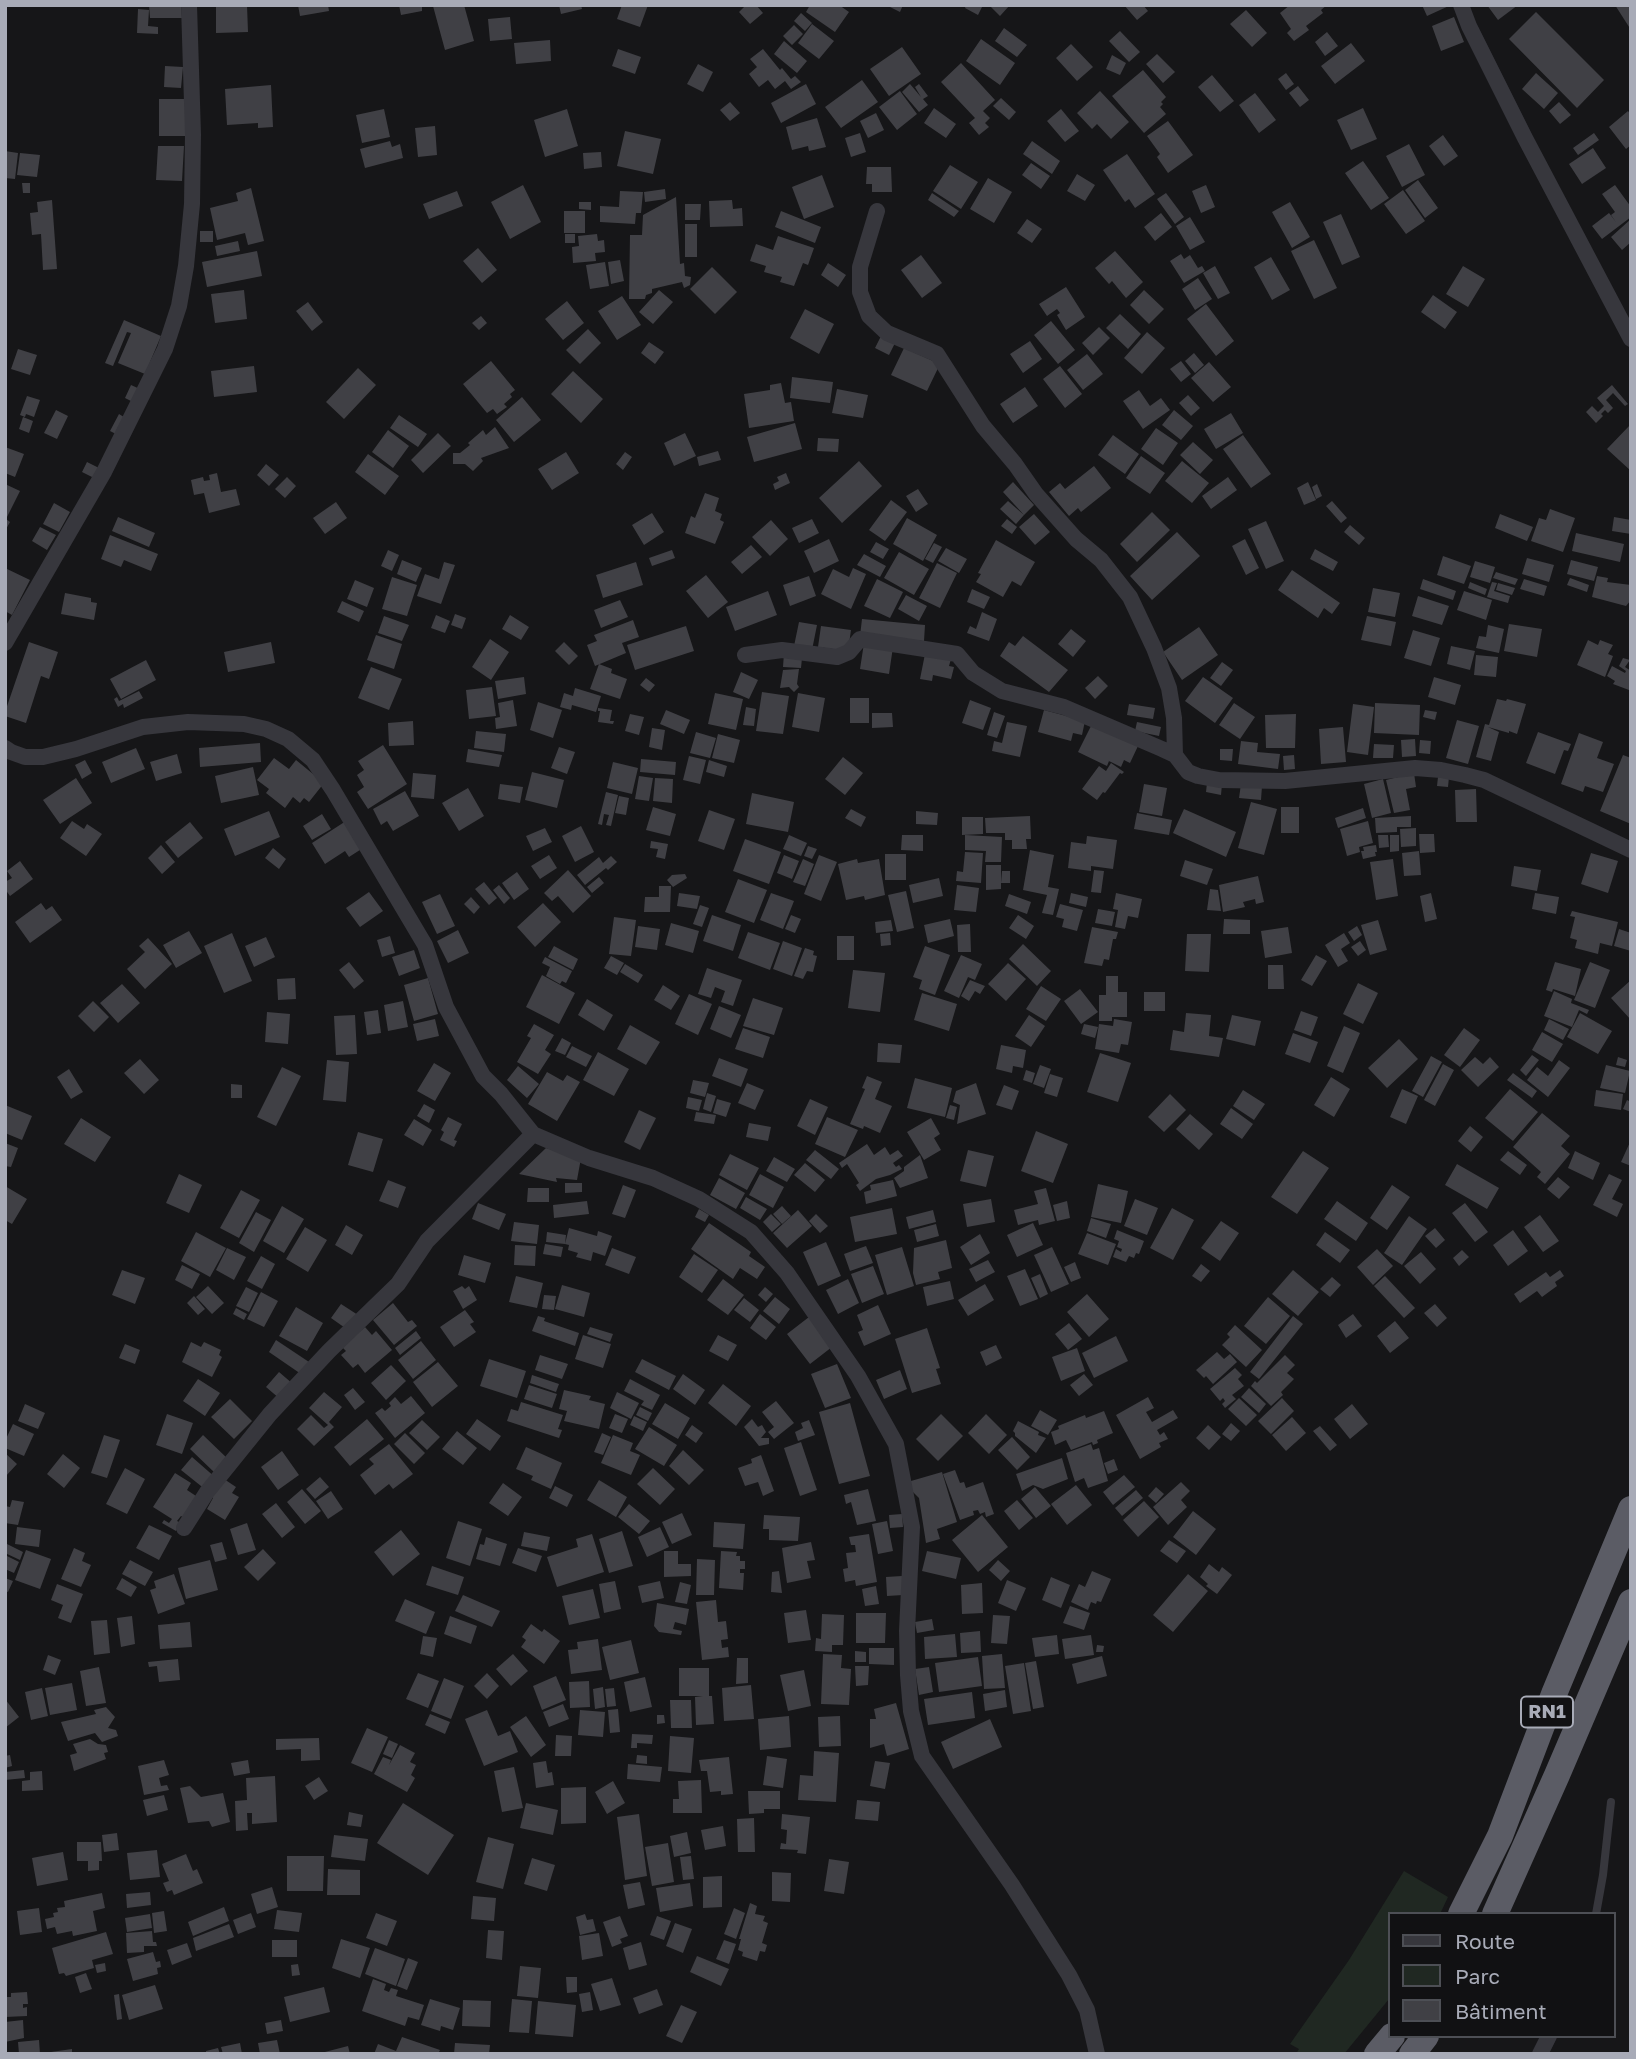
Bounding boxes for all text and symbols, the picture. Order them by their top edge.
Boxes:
road number: RN1 [1521,1696,1573,1728]
legend [1388,1912,1615,2038]
text: Route [1455,1928,1515,1954]
text: Parc [1455,1963,1500,1989]
text: Bâtiment [1455,1998,1547,2024]

